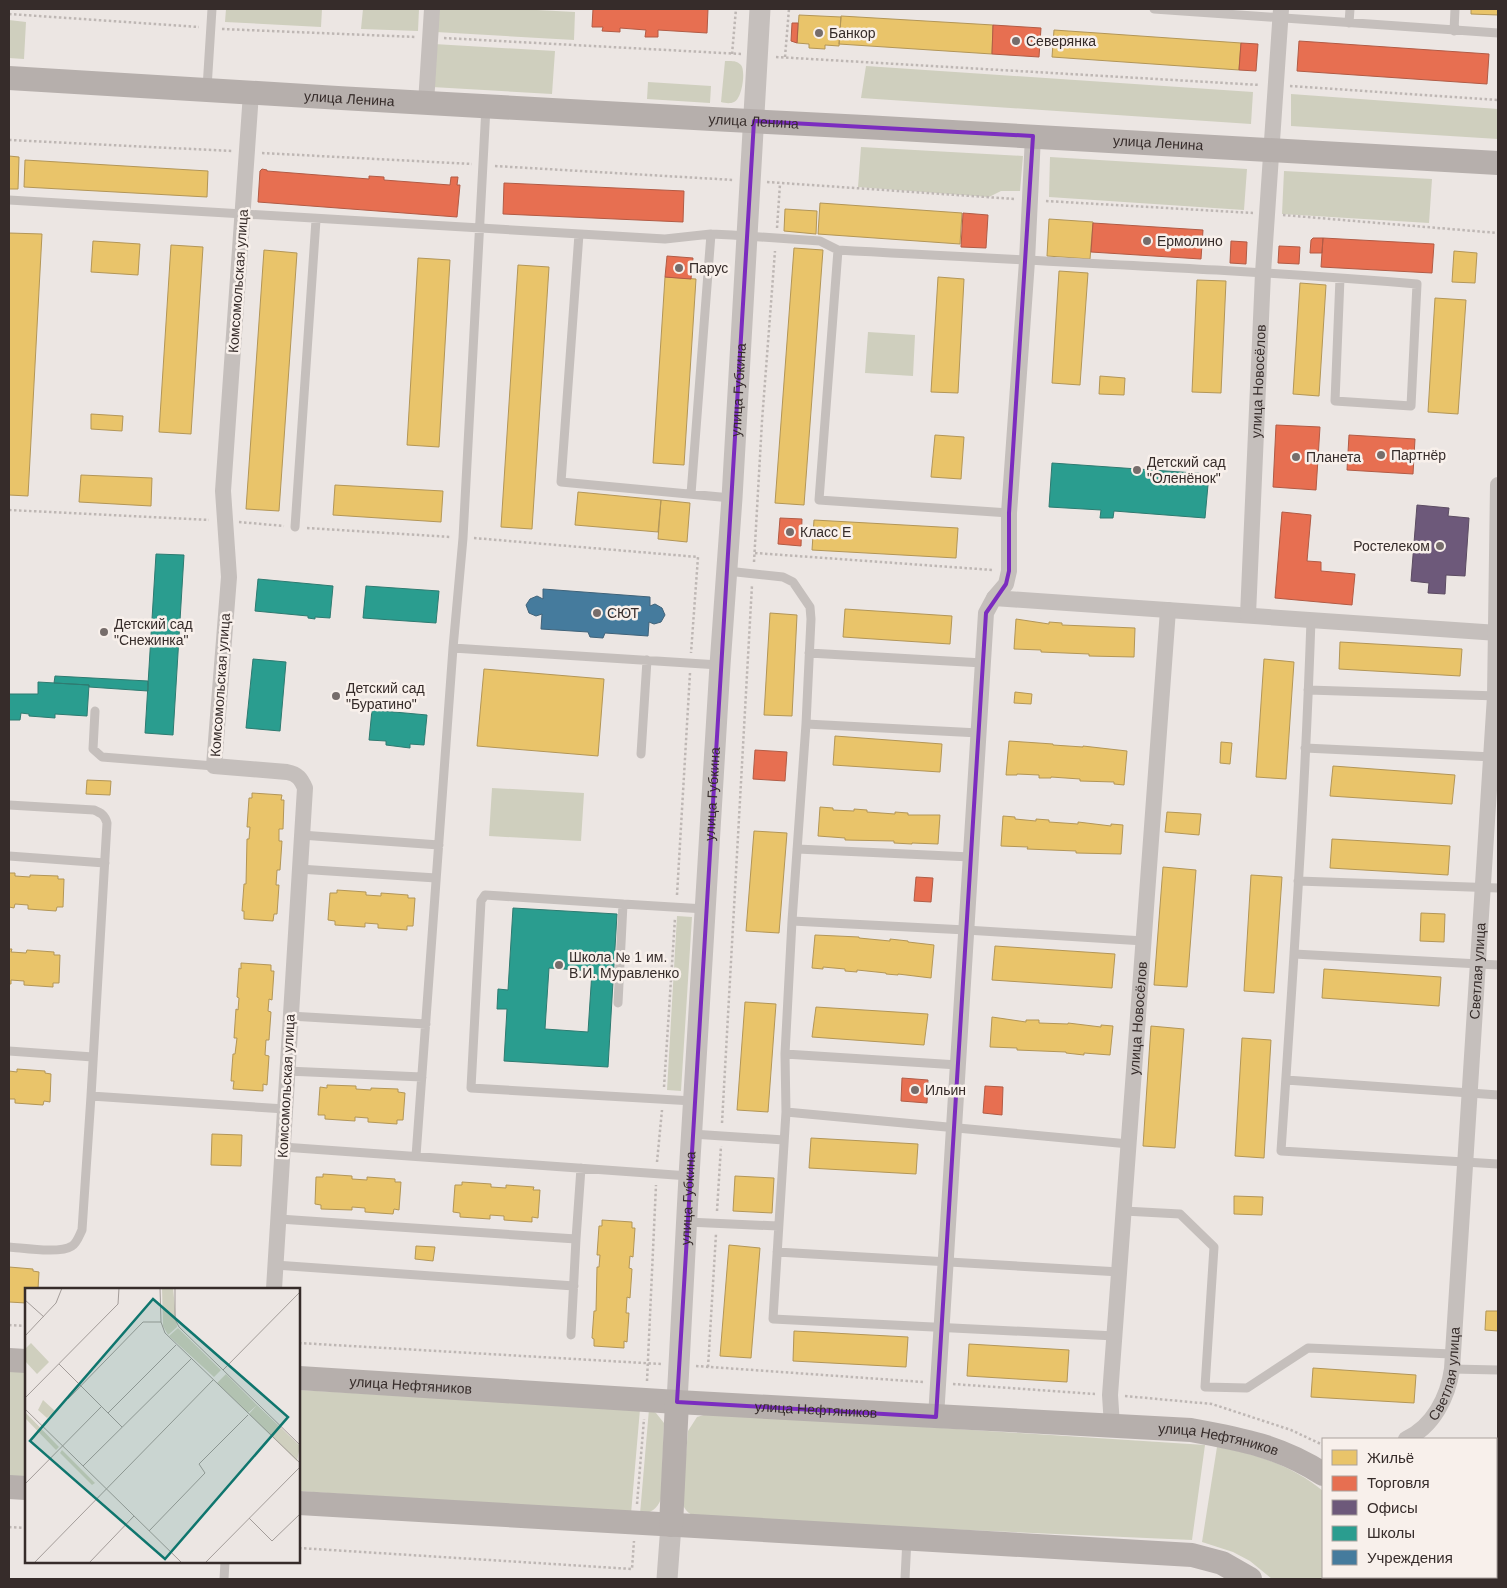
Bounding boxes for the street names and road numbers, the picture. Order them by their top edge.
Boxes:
street label: улица Ленина [304,88,395,109]
street label: улица Ленина [708,111,800,132]
street label: улица Ленина [1113,132,1204,153]
street label: Комсомольская улица [225,208,251,354]
street label: улица Новосёлов [1248,324,1269,438]
street label: улица Губкина [728,342,749,437]
street label: Комсомольская улица [207,612,233,758]
street label: улица Губкина [701,747,723,841]
street label: Светлая улица [1466,922,1489,1020]
street label: улица Новосёлов [1126,961,1150,1075]
street label: Комсомольская улица [274,1013,298,1158]
street label: улица Губкина [677,1151,698,1246]
street label: Светлая улица [1425,1326,1463,1424]
street label: улица Нефтяников [349,1373,472,1397]
street label: улица Нефтяников [754,1398,878,1421]
street label: улица Нефтяников [1158,1420,1281,1459]

